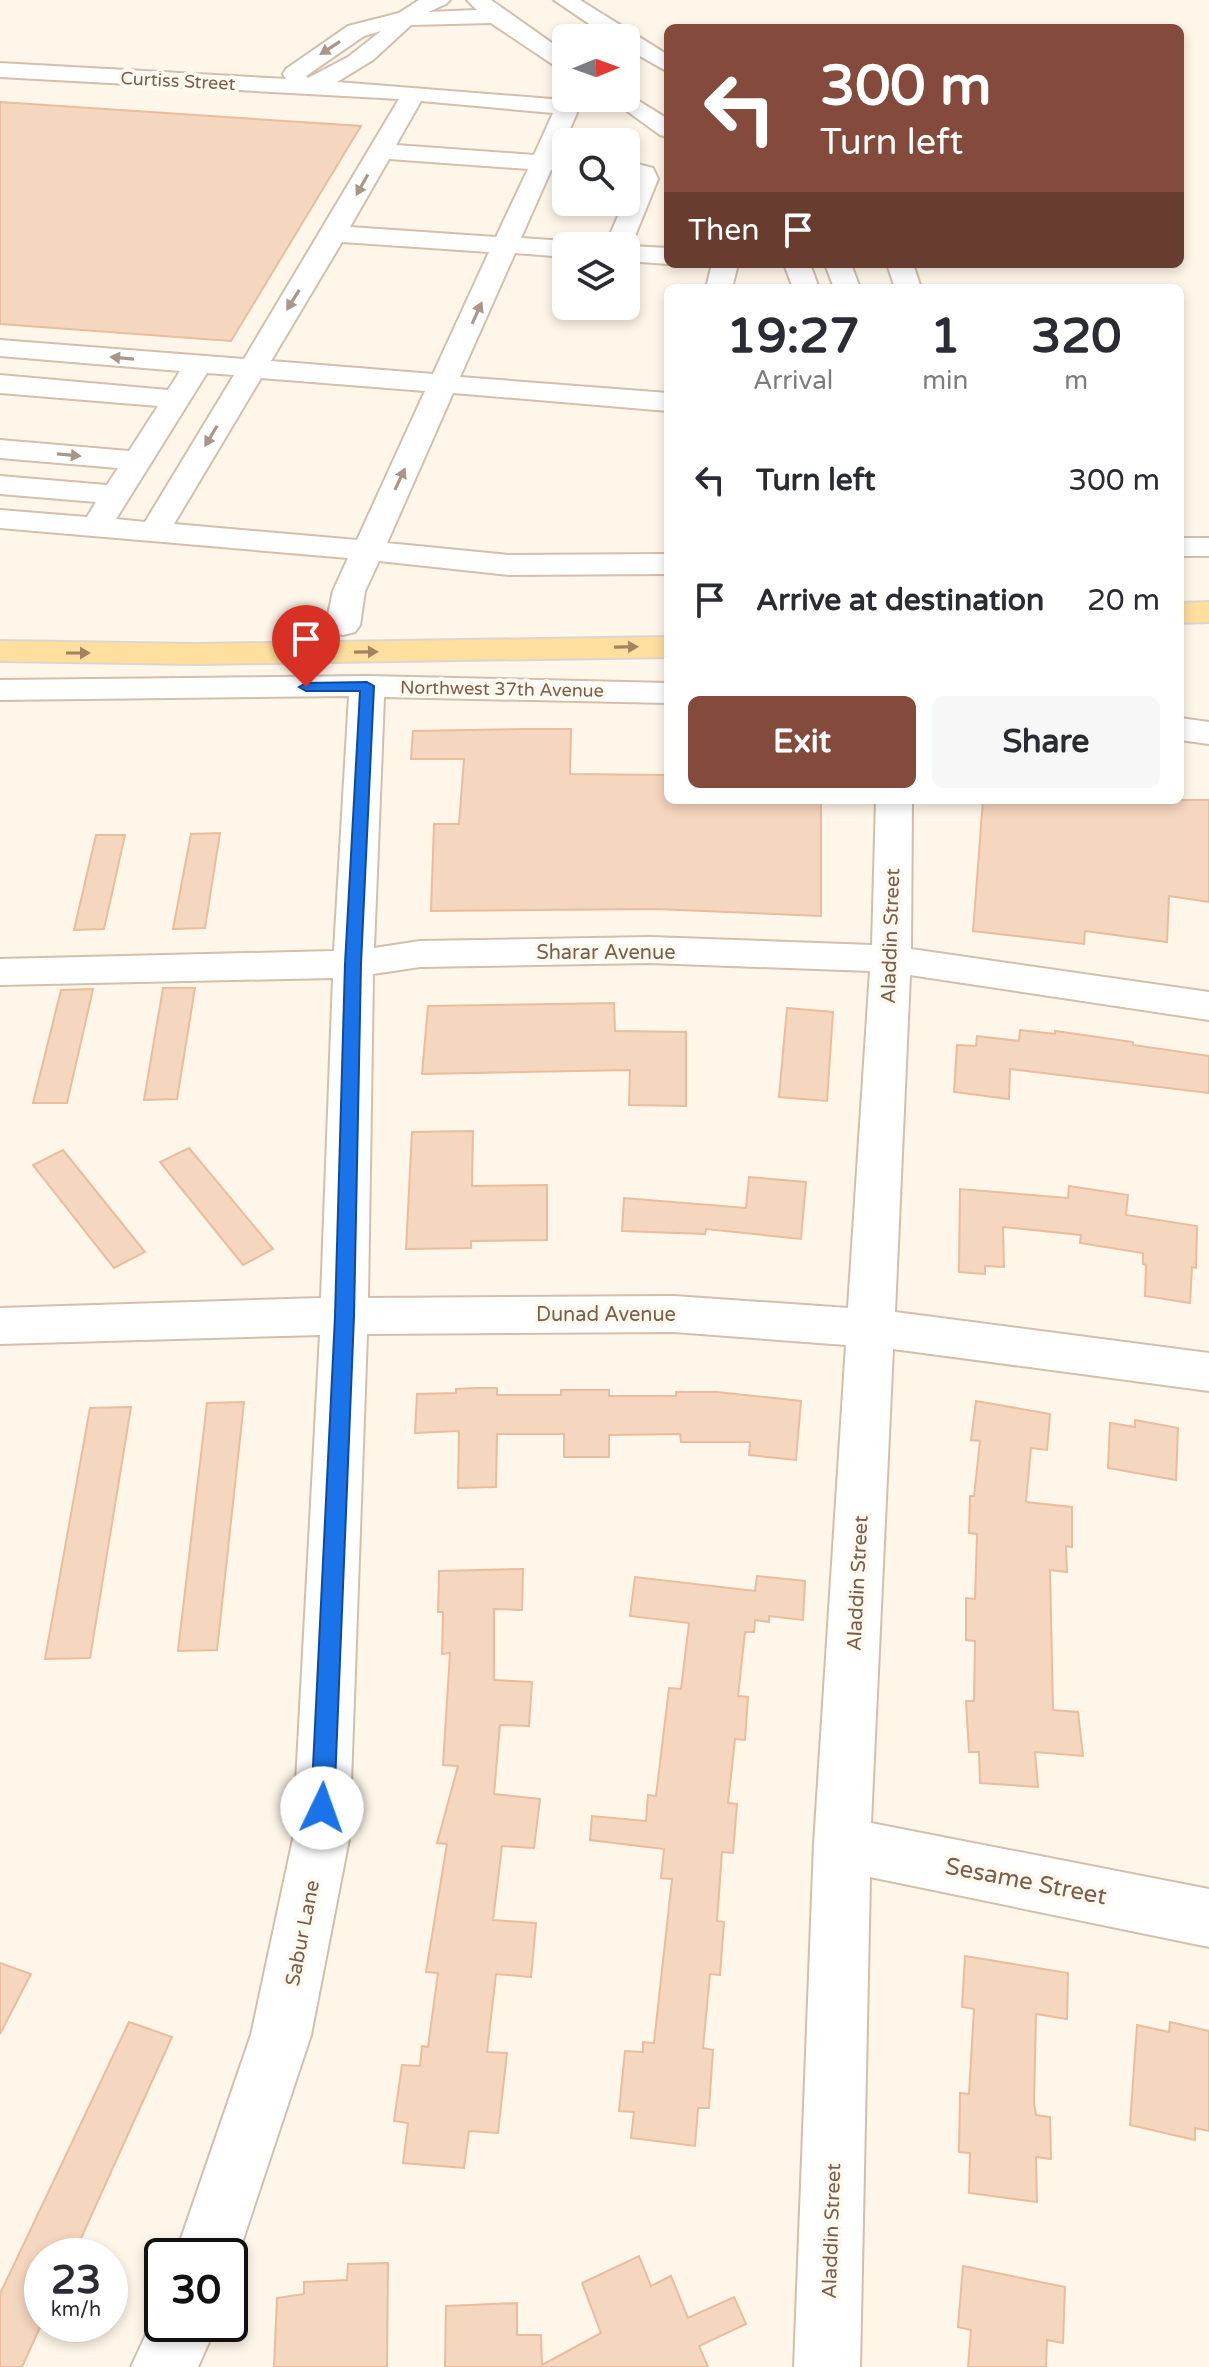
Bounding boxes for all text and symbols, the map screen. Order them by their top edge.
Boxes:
north arrow [552,24,640,112]
map controls [552,24,640,320]
one-way arrow [320,41,341,56]
text: 300 m [820,53,991,120]
icon: left [688,56,792,160]
street label: Curtiss Street [120,67,236,95]
text: Turn left [820,121,963,164]
button: search [552,128,640,216]
one-way arrow [355,174,369,196]
icon: arrive [776,208,820,252]
text: Then [688,212,760,249]
button: layers [552,232,640,320]
one-way arrow [286,289,300,311]
one-way arrow [470,301,484,325]
text: 19:27 [727,308,860,366]
text: 1 [930,308,960,366]
text: 320 [1031,308,1121,366]
one-way arrow [109,351,134,364]
text: Arrival [753,365,833,396]
text: min [922,365,968,396]
text: m [1064,365,1088,396]
one-way arrow [204,425,218,447]
one-way arrow [57,449,82,462]
icon: left [688,458,732,502]
text: Turn left [756,462,875,499]
text: 300 m [1068,462,1160,499]
one-way arrow [393,468,407,491]
icon: arrive [688,578,732,622]
text: Arrive at destination [756,582,1044,619]
text: 20 m [1087,582,1160,619]
pin [272,605,340,687]
icon: arrive [284,617,328,661]
one-way arrow [614,641,639,654]
one-way arrow [354,646,379,658]
one-way arrow [66,647,91,659]
street label: Northwest 37th Avenue [400,676,604,702]
button: Exit [688,696,916,788]
button: Share [932,696,1160,788]
street label: Aladdin Street [877,867,905,1004]
street label: Sharar Avenue [537,941,675,965]
street label: Dunad Avenue [536,1303,676,1327]
street label: Aladdin Street [842,1514,874,1651]
position arrow [280,1766,364,1850]
street label: Sesame Street [943,1852,1109,1911]
street label: Sabur Lane [281,1878,325,1988]
street label: Aladdin Street [818,2162,846,2299]
speed limit sign: 30 [144,2238,248,2342]
text: 23 [51,2256,101,2304]
text: km/h [51,2298,101,2322]

